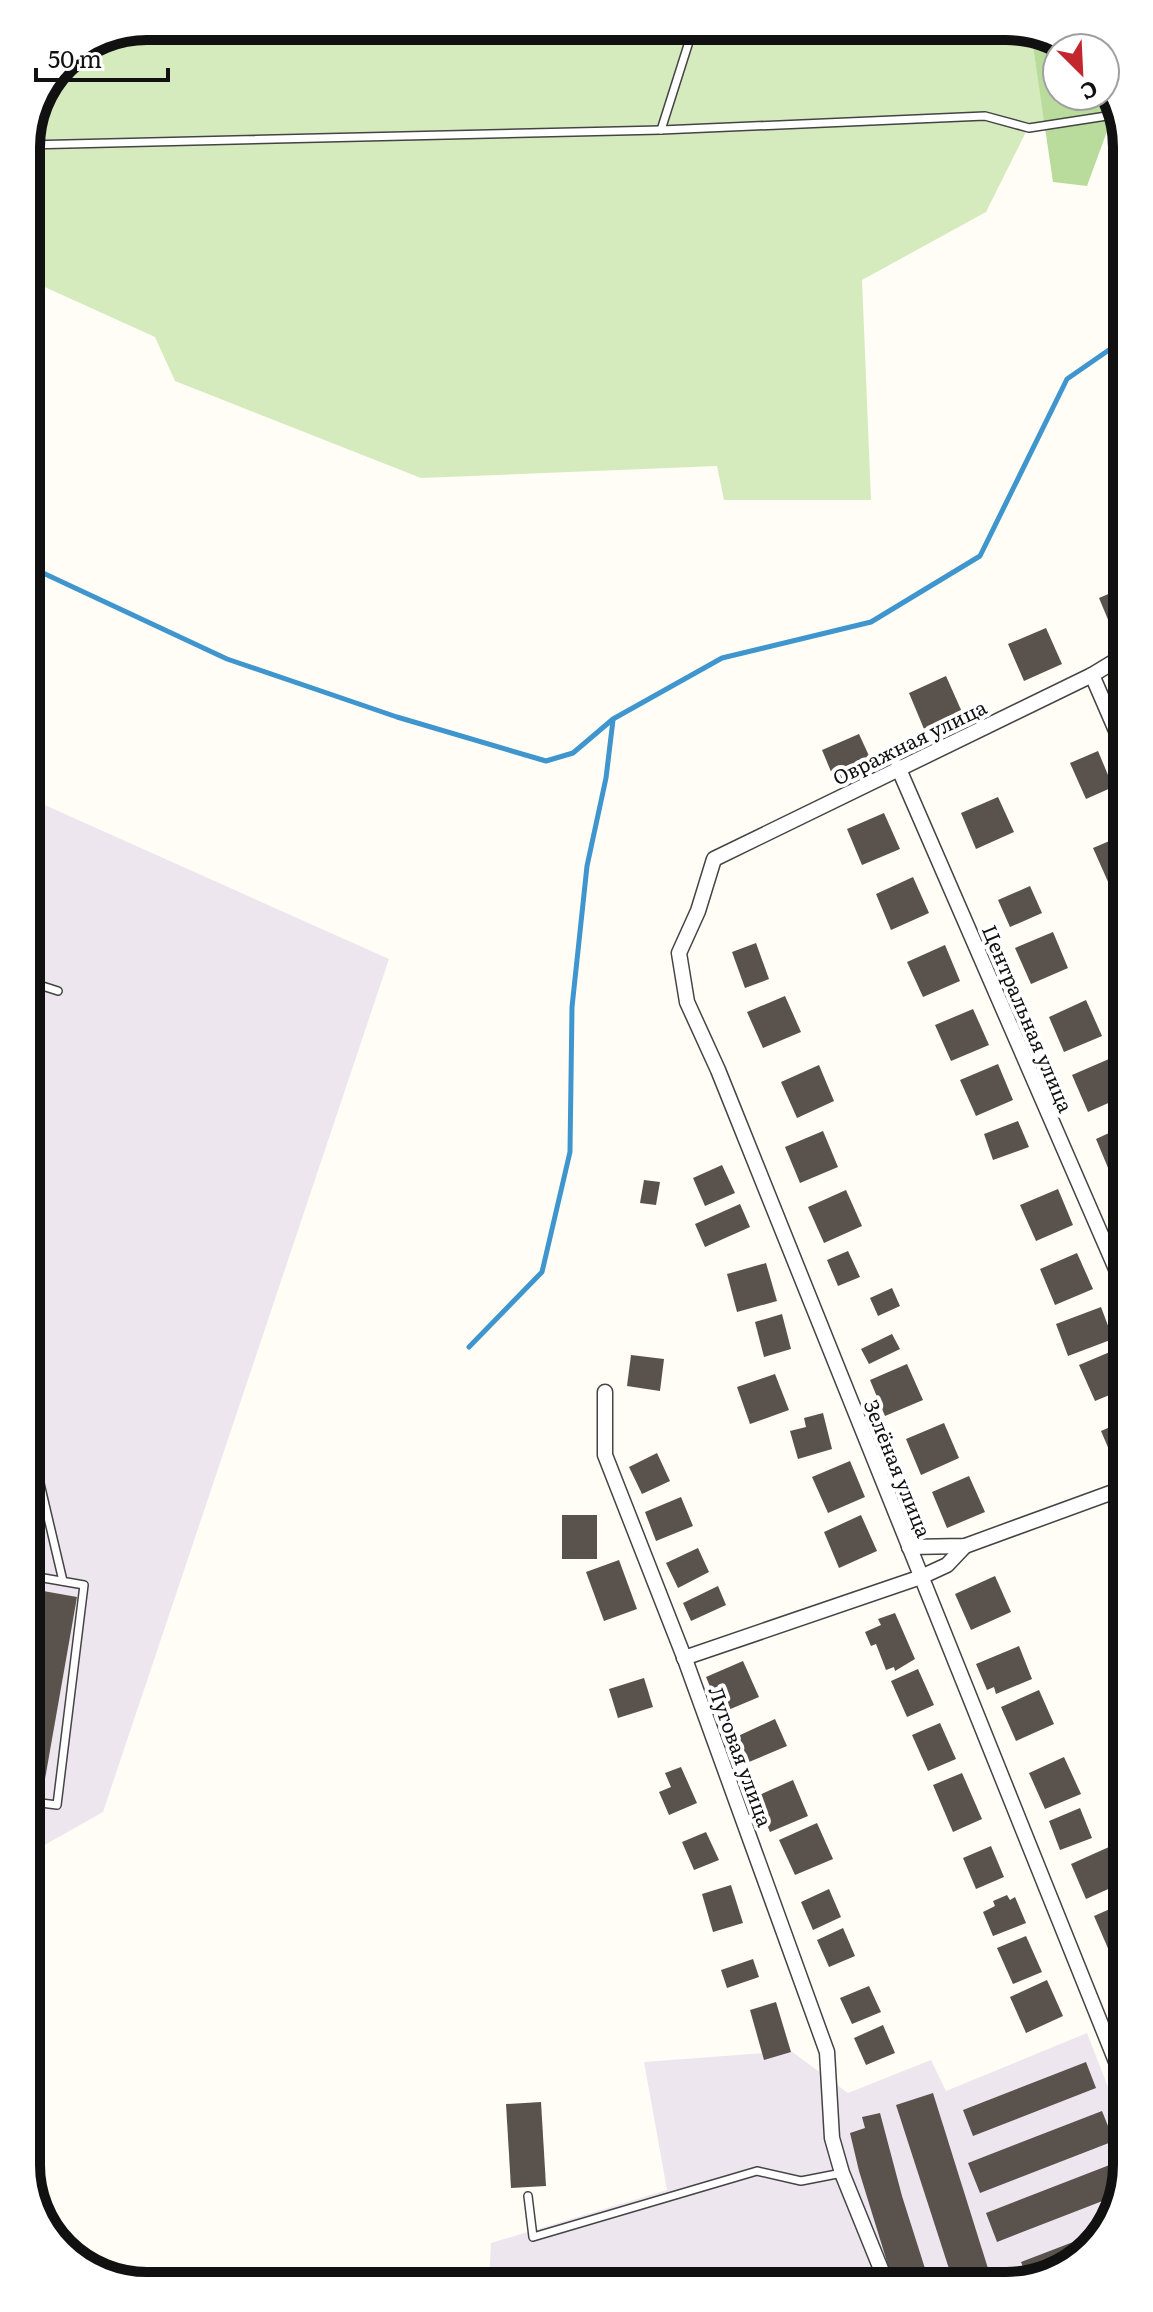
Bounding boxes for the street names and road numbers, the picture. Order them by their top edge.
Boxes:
street label: Овражная улица [827,691,991,791]
street label: Центральная улица [976,920,1082,1117]
street label: Зелёная улица [858,1394,940,1542]
street label: Луговая улица [703,1682,781,1831]

